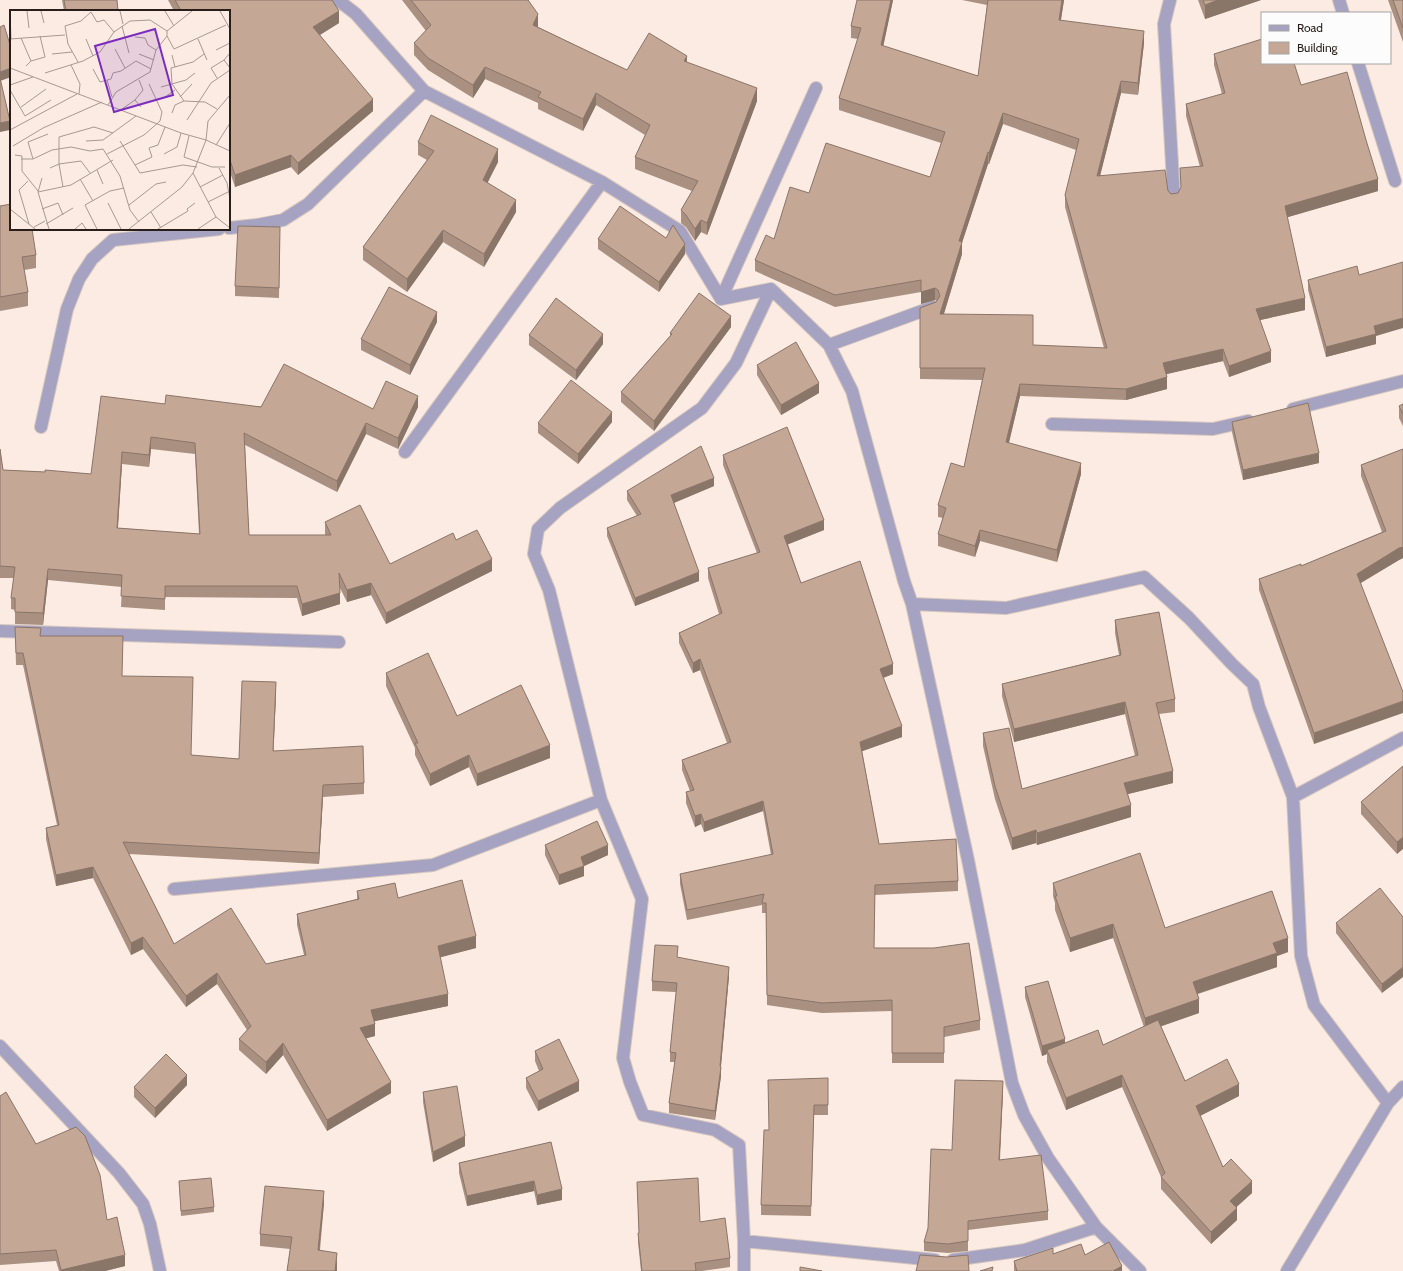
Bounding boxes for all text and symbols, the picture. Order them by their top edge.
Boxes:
inset map [10,10,230,230]
legend [1261,12,1391,64]
text: Road [1297,20,1323,35]
text: Building [1297,40,1339,55]

